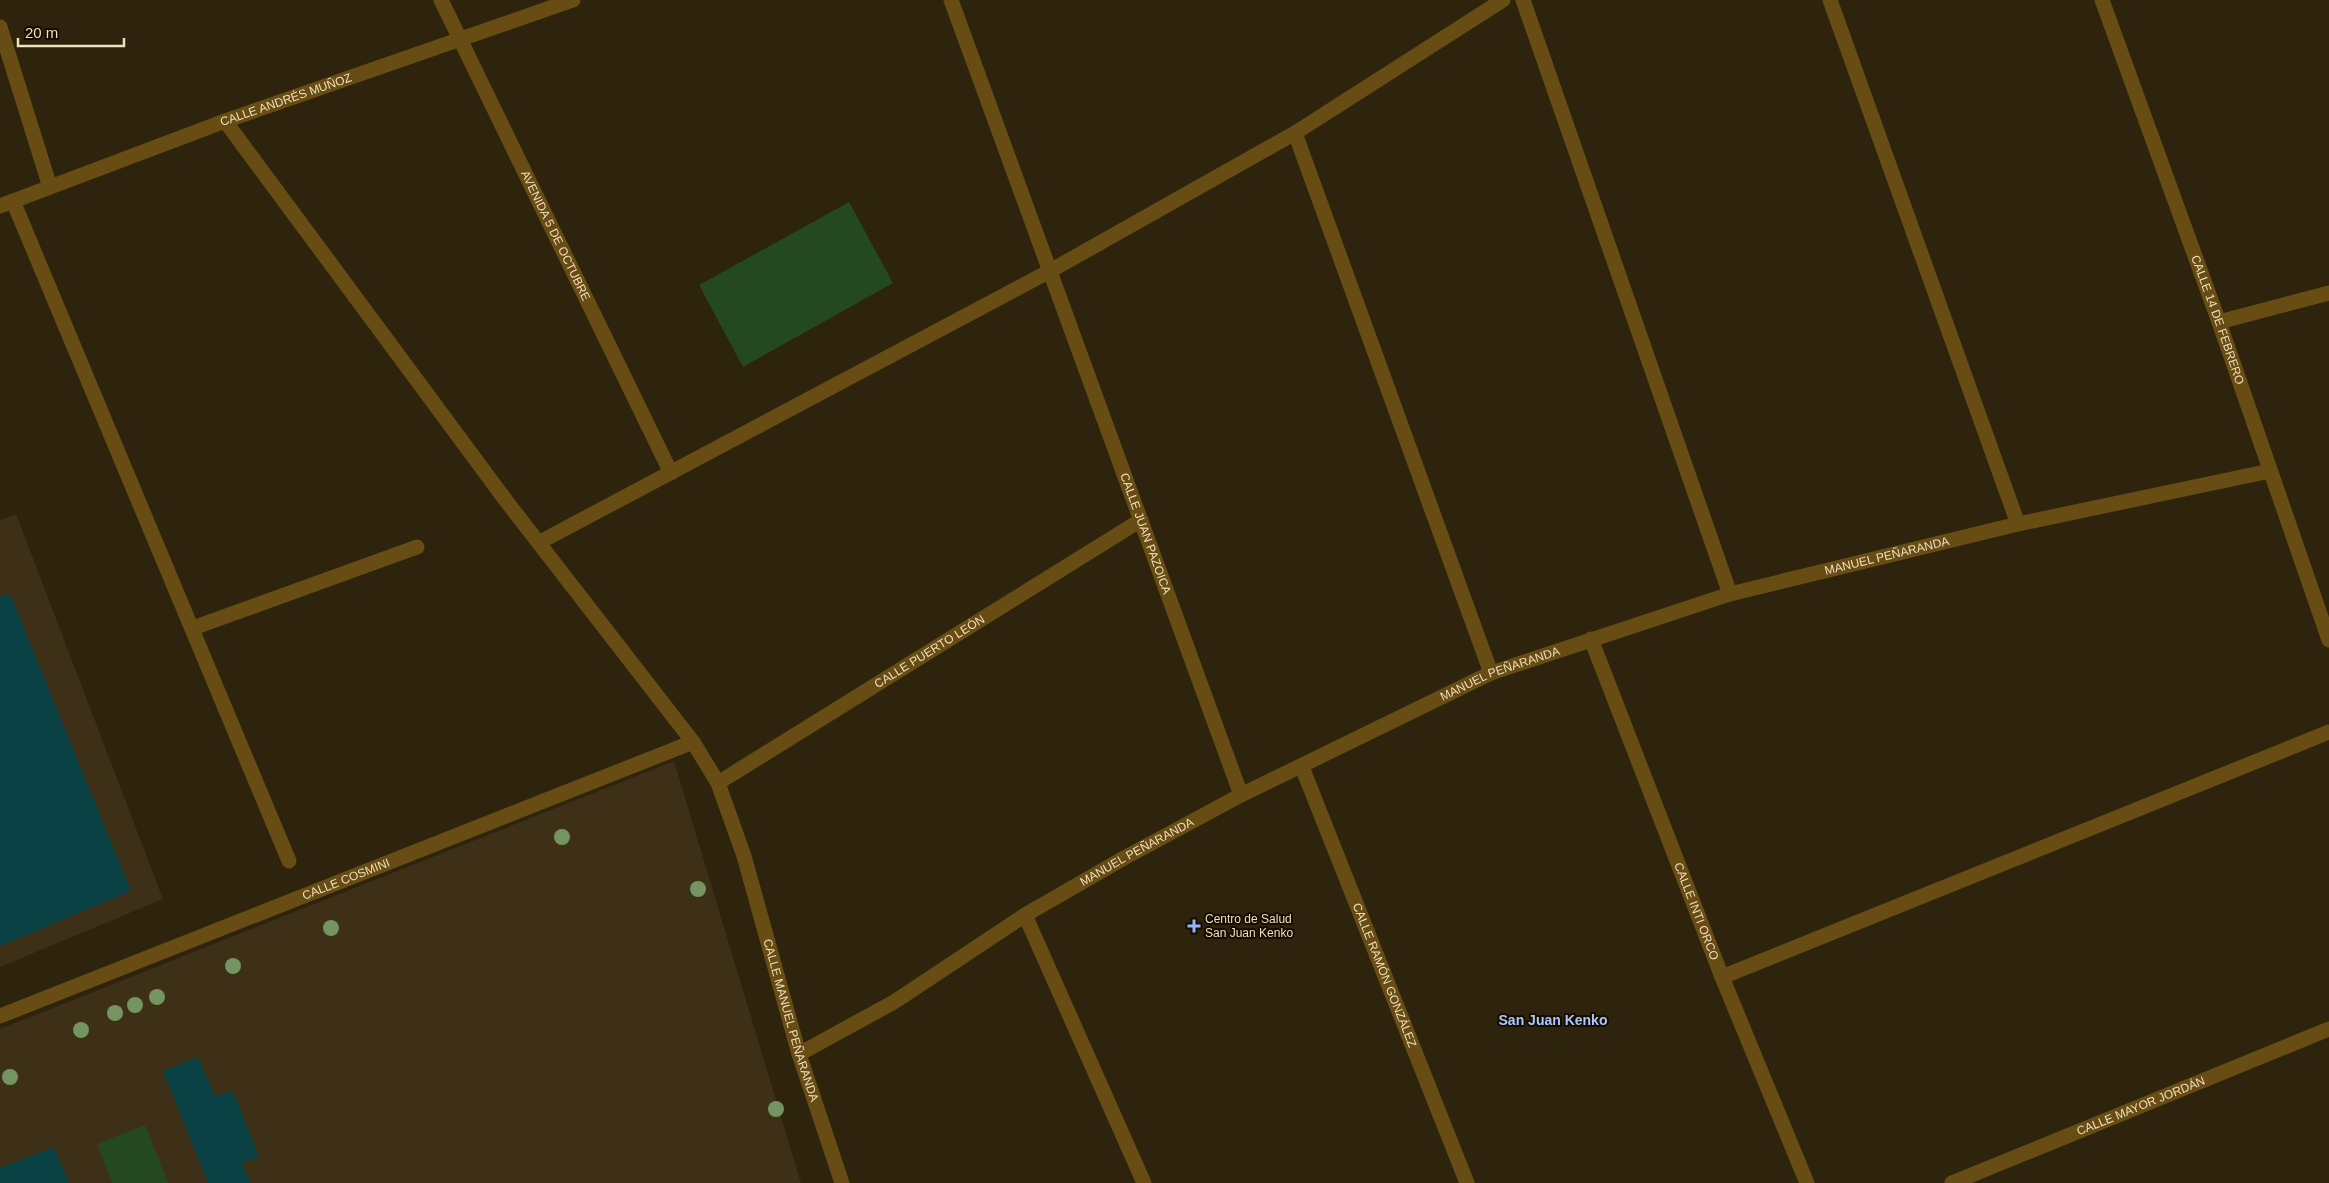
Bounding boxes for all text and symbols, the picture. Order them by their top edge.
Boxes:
scale bar [18,15,124,47]
text: 20 m [25,24,58,41]
street label: CALLE ANDRÉS MUÑOZ [218,71,353,129]
street label: AVENIDA 5 DE OCTUBRE [518,168,593,303]
street label: CALLE 14 DE FEBRERO [2188,253,2247,386]
street label: CALLE JUAN PAZOICA [1117,471,1174,596]
street label: MANUEL PEÑARANDA [1823,534,1951,578]
street label: CALLE PUERTO LEÓN [872,612,987,691]
street label: MANUEL PEÑARANDA [1438,644,1562,704]
street label: MANUEL PEÑARANDA [1077,815,1196,889]
street label: CALLE COSMINI [300,856,392,903]
street label: CALLE INTI ORCO [1671,860,1722,962]
street label: CALLE RAMÓN GONZÁLEZ [1350,901,1420,1049]
place label: Centro de Salud San Juan Kenko [1205,912,1293,940]
marker: Centro de Salud San Juan Kenko [1187,919,1201,933]
street label: CALLE MANUEL PEÑARANDA [760,937,821,1104]
district label: San Juan Kenko [1499,1012,1607,1028]
street label: CALLE MAYOR JORDÁN [2075,1073,2207,1138]

